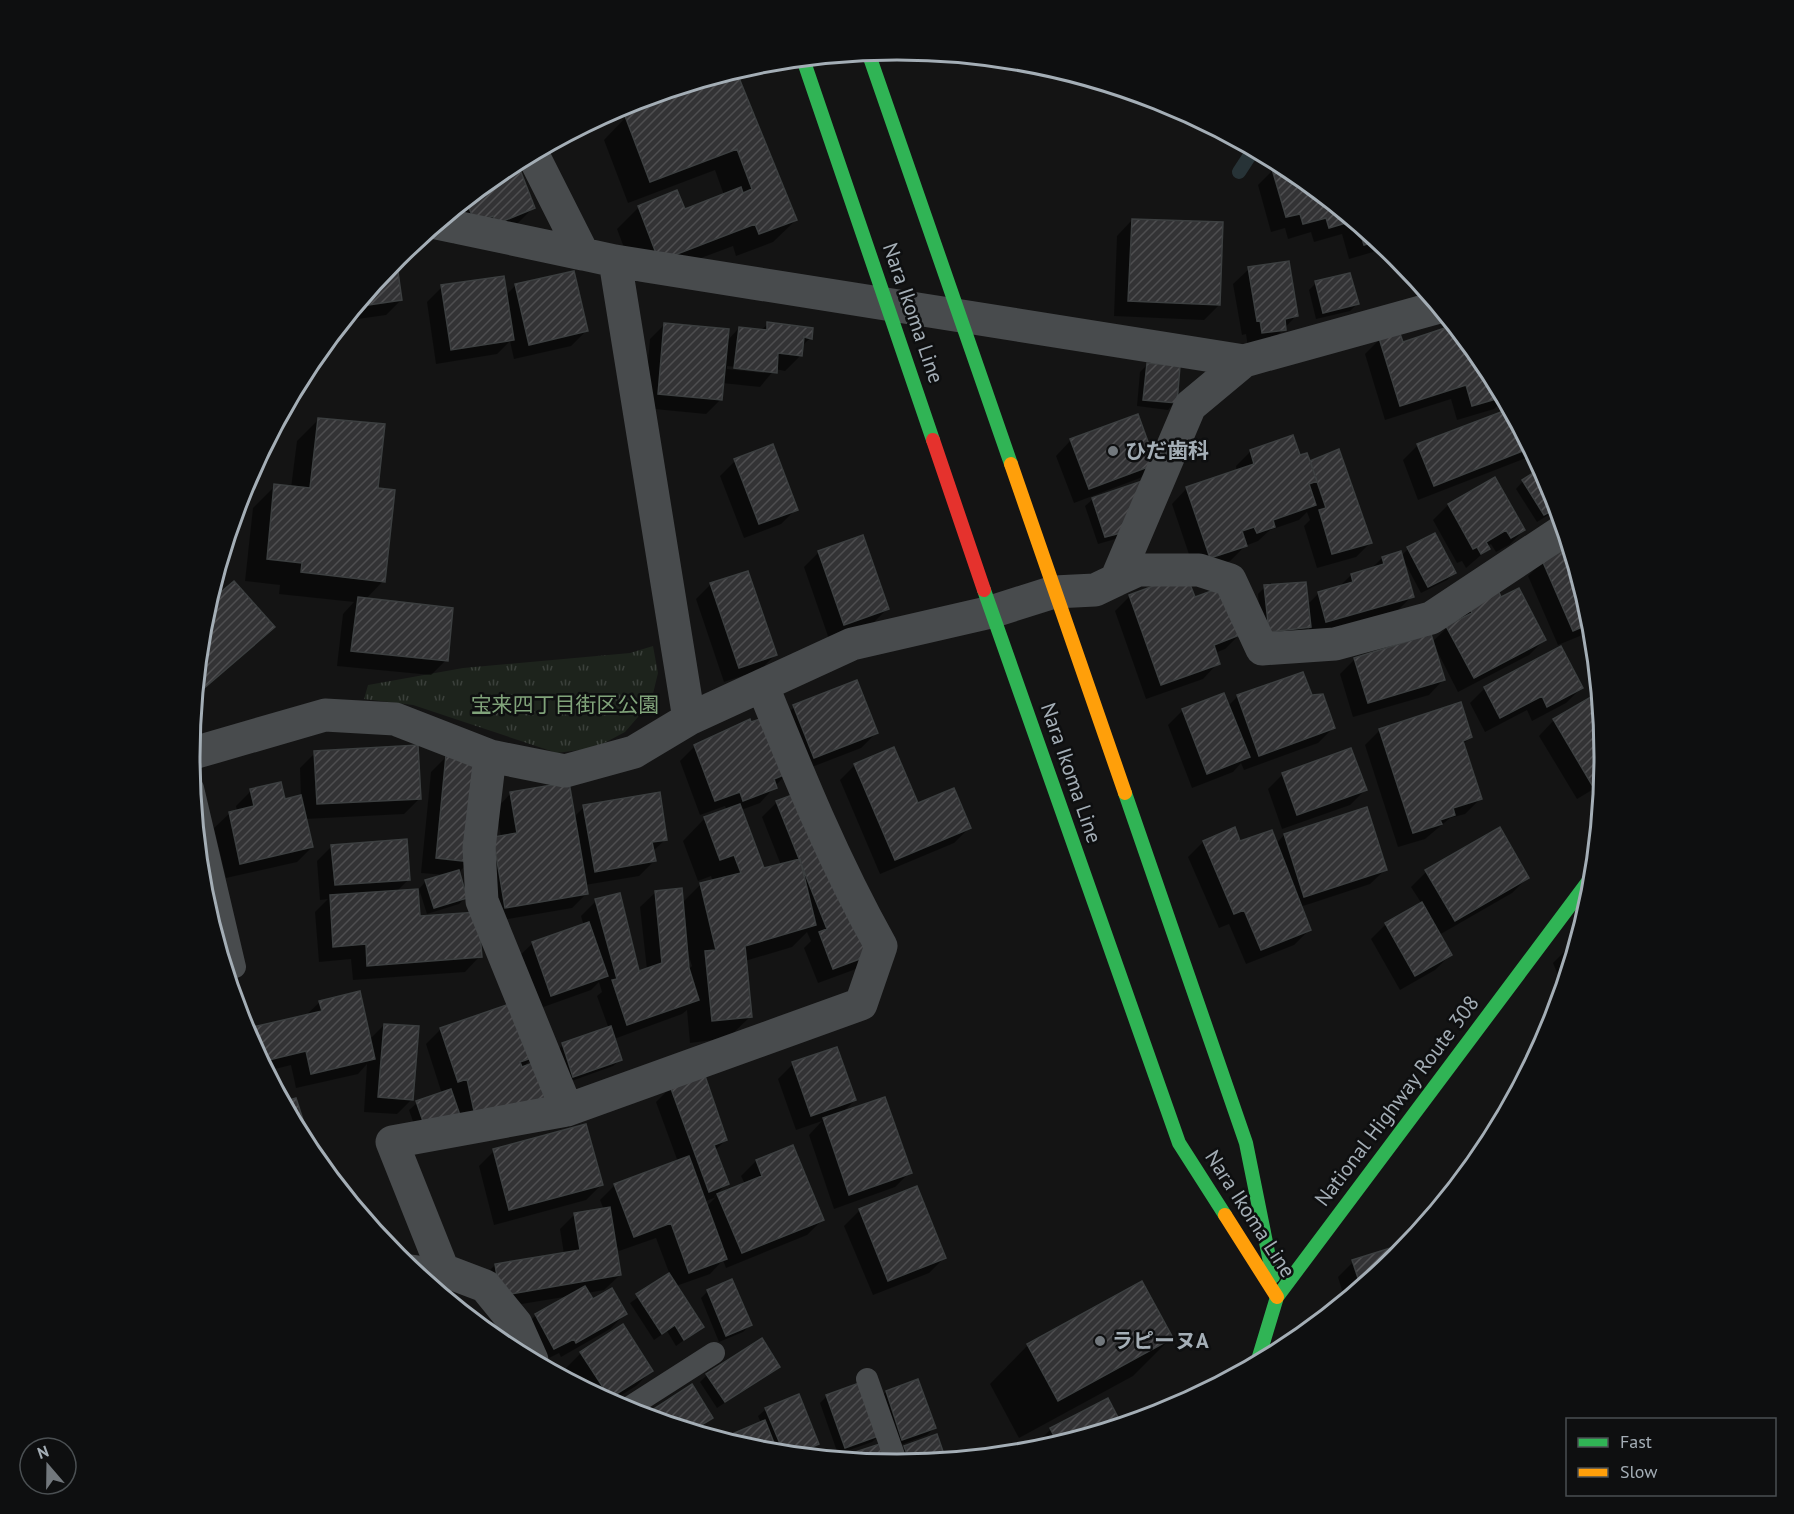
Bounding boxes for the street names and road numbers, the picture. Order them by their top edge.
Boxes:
street label: Nara Ikoma Line [877,239,950,387]
street label: Nara Ikoma Line [1035,699,1108,847]
street label: National Highway Route 308 [1309,990,1485,1211]
street label: Nara Ikoma Line [1199,1145,1302,1283]

